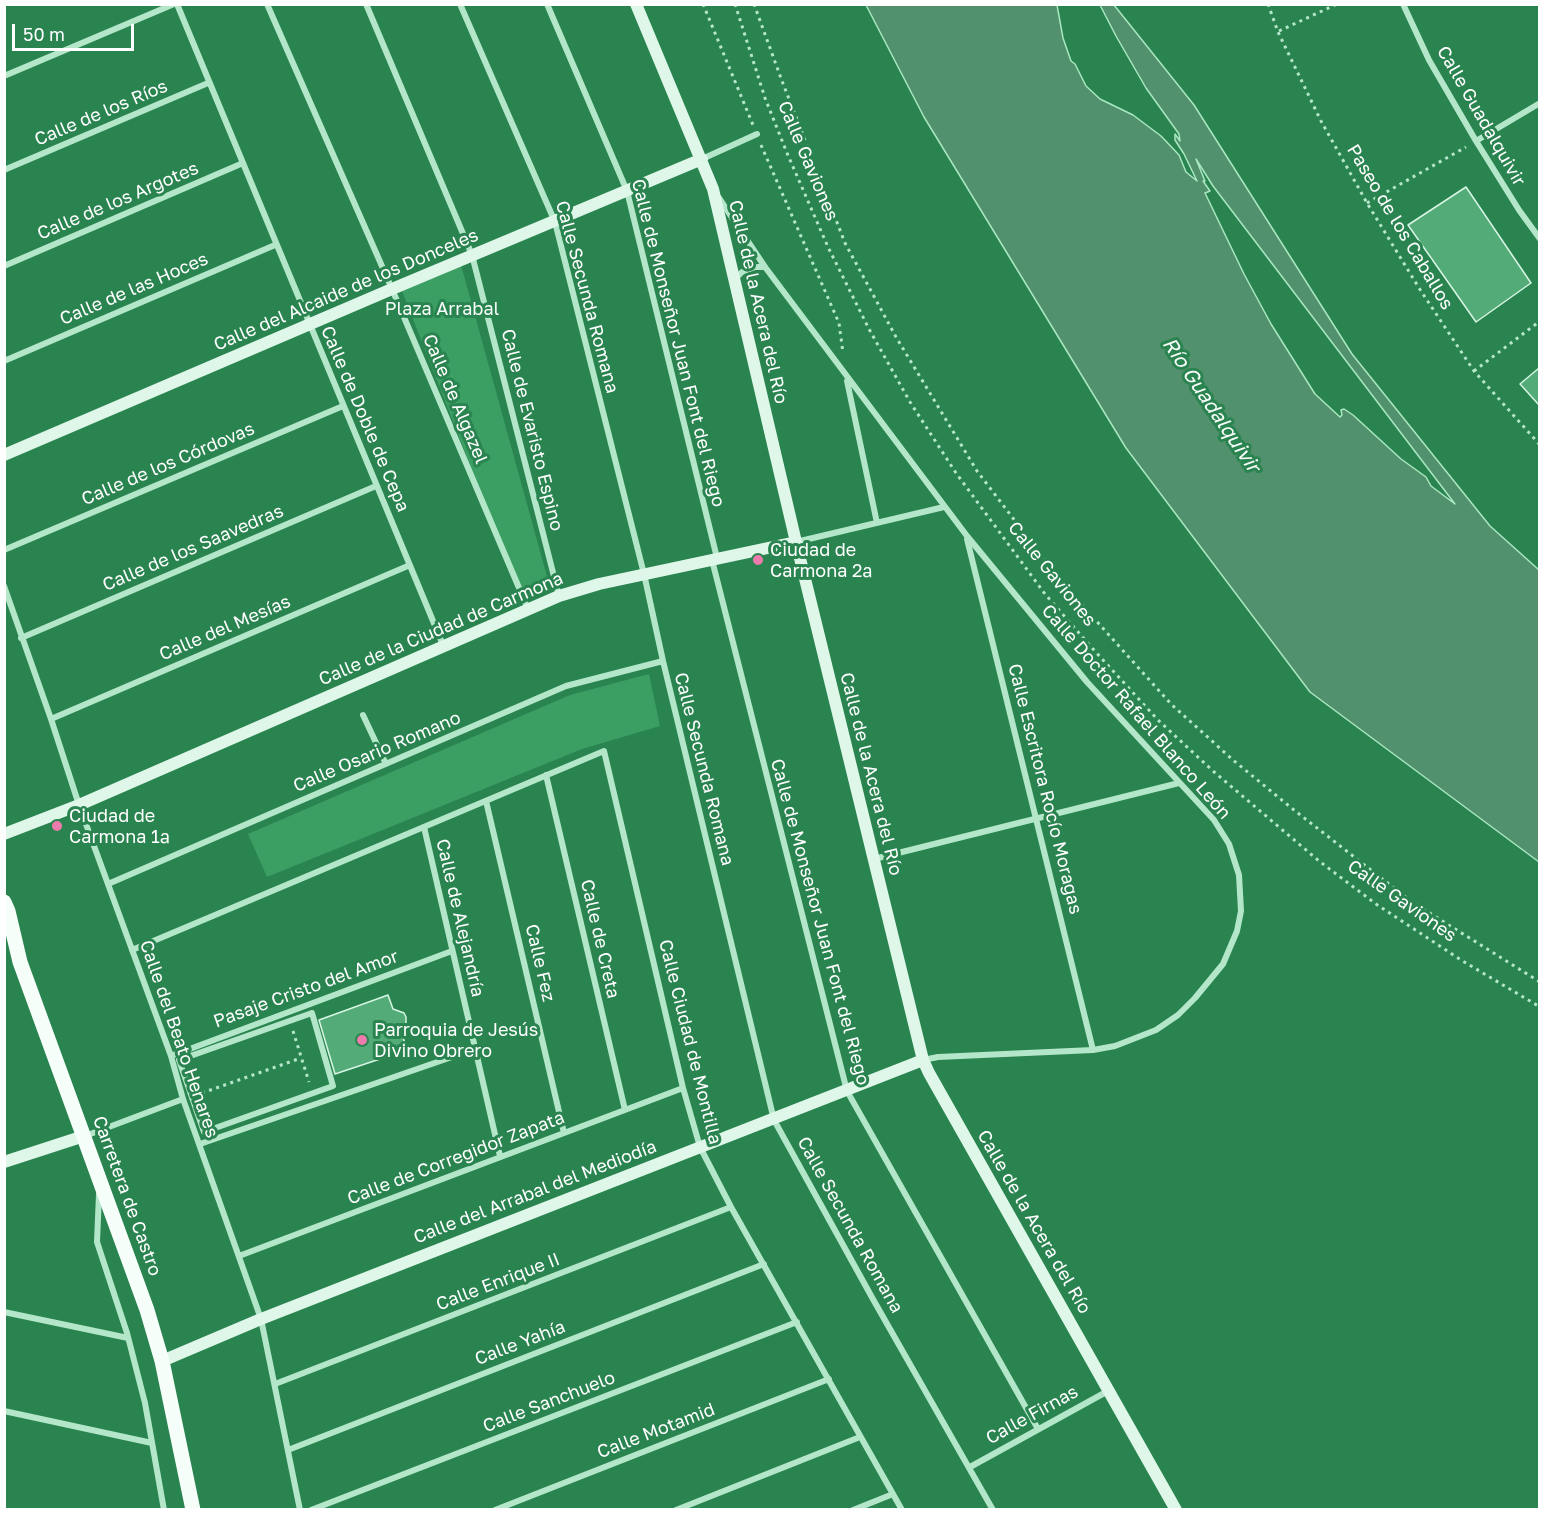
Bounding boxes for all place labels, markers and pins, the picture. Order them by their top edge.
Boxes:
place label: Ciudad de Carmona 2ª [770,539,873,582]
marker: Ciudad de Carmona 2ª [751,553,765,567]
place label: Ciudad de Carmona 1ª [69,805,170,848]
marker: Ciudad de Carmona 1ª [50,819,64,833]
place label: Parroquia de Jesús Divino Obrero [374,1019,538,1062]
marker: Parroquia de Jesús Divino Obrero [355,1033,369,1047]

